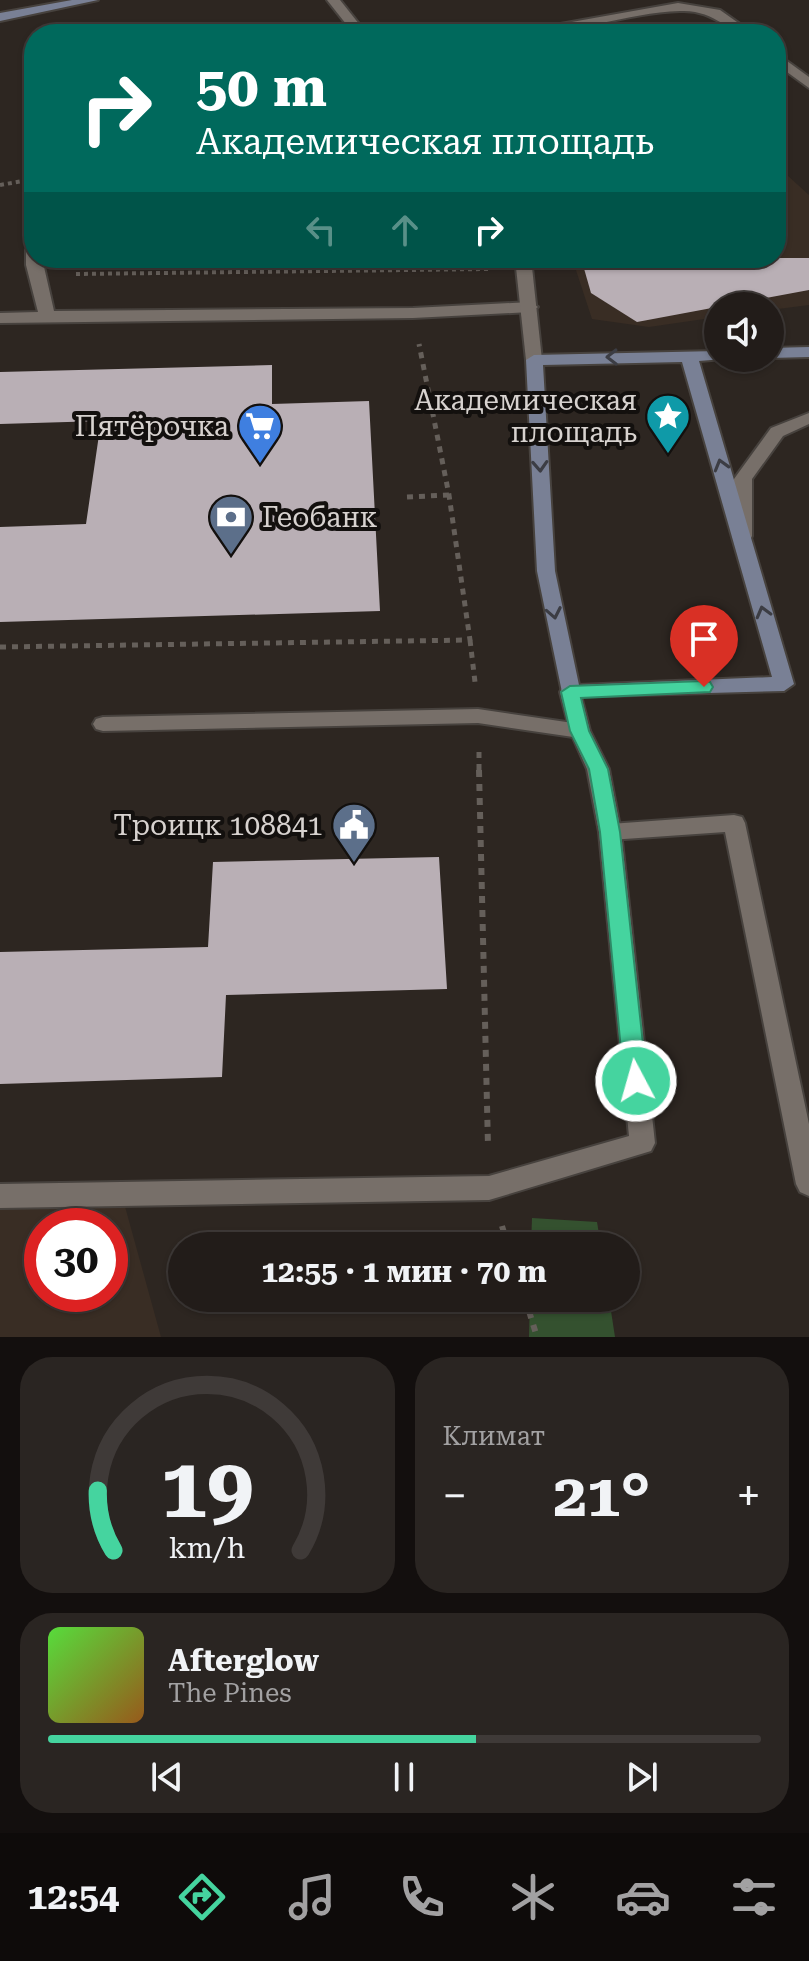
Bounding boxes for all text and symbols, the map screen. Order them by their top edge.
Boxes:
text: 50 m [196,54,327,120]
icon: right [64,56,168,160]
text: Академическая площадь [196,121,654,163]
icon: left [299,208,343,252]
icon: ahead [383,208,427,252]
icon: right [467,208,511,252]
map controls [704,292,784,372]
button: sound [704,292,784,372]
one-way arrow [605,349,618,366]
place label: Академическая площадь [414,384,637,449]
place icon: Академическая площадь [644,392,692,455]
supermarket icon: Пятёрочка [236,402,284,465]
place label: Пятёрочка [75,410,229,443]
one-way arrow [714,459,730,473]
one-way arrow [531,460,548,473]
bank icon: Геобанк [207,493,255,556]
place label: Геобанк [262,501,378,534]
pin [670,605,738,687]
one-way arrow [756,605,772,619]
one-way arrow [545,606,562,619]
icon: arrive [682,617,726,661]
public building icon: Троицк 108841 [330,801,378,864]
place label: Троицк 108841 [113,809,323,842]
position arrow [594,1039,678,1123]
speed limit sign: 30 [24,1208,128,1312]
text: 12:55 · 1 мин · 70 m [261,1254,547,1289]
text: Климат [443,1421,545,1451]
text: 19 [161,1440,254,1537]
text: 21° [553,1460,650,1531]
text: − [443,1470,467,1522]
text: + [736,1470,761,1522]
text: km/h [169,1531,246,1565]
text: Afterglow [168,1643,319,1678]
text: The Pines [168,1678,292,1708]
icon: previous [145,1755,189,1799]
icon: pause [382,1755,426,1799]
icon: next [620,1755,664,1799]
icon: directions [174,1869,230,1925]
icon: music [284,1869,340,1925]
icon: phone [394,1869,450,1925]
icon: climate [505,1869,561,1925]
icon: car [615,1869,671,1925]
icon: filters [726,1869,782,1925]
text: 12:54 [27,1876,119,1918]

